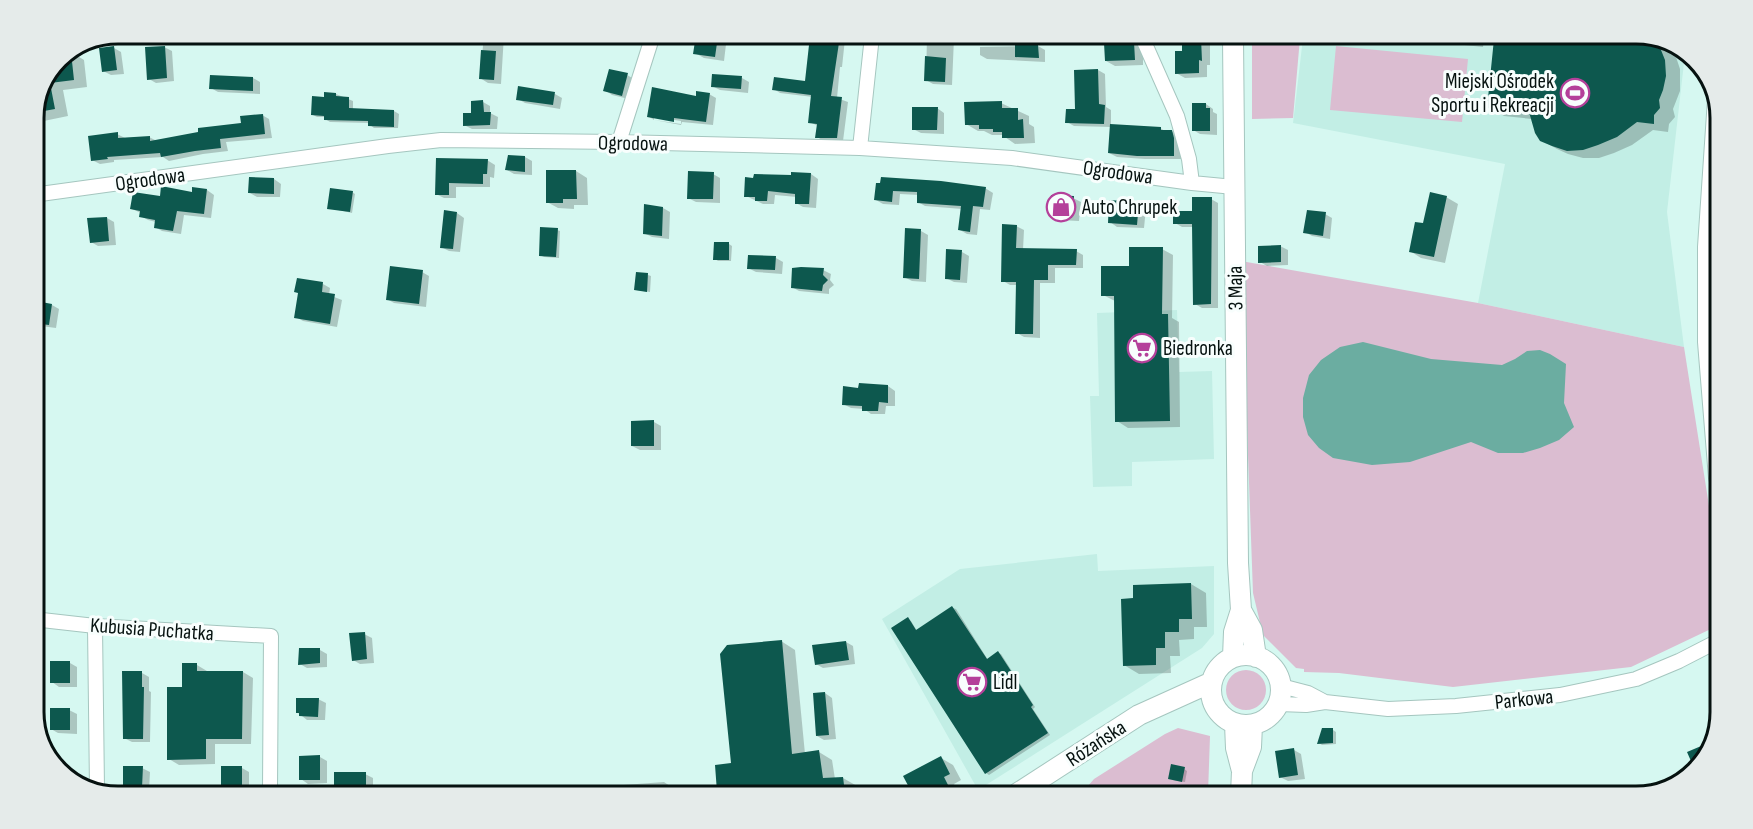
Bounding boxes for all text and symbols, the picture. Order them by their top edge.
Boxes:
place label: Miejski Ośrodek Sportu i Rekreacji [1431,69,1554,118]
sports icon: Miejski Ośrodek Sportu i Rekreacji [1559,77,1591,109]
street label: Ogrodowa [598,130,668,157]
street label: Ogrodowa [1081,155,1154,190]
street label: Ogrodowa [114,162,187,197]
shop icon: Auto Chrupek [1045,191,1077,223]
place label: Auto Chrupek [1081,195,1177,220]
street label: 3 Maja [1223,266,1248,310]
supermarket icon: Biedronka [1126,332,1158,364]
place label: Biedronka [1163,336,1233,361]
street label: Kubusia Puchatka [89,613,215,646]
supermarket icon: Lidl [956,666,988,698]
place label: Lidl [993,670,1017,695]
street label: Parkowa [1494,684,1555,715]
street label: Różańska [1062,715,1131,772]

